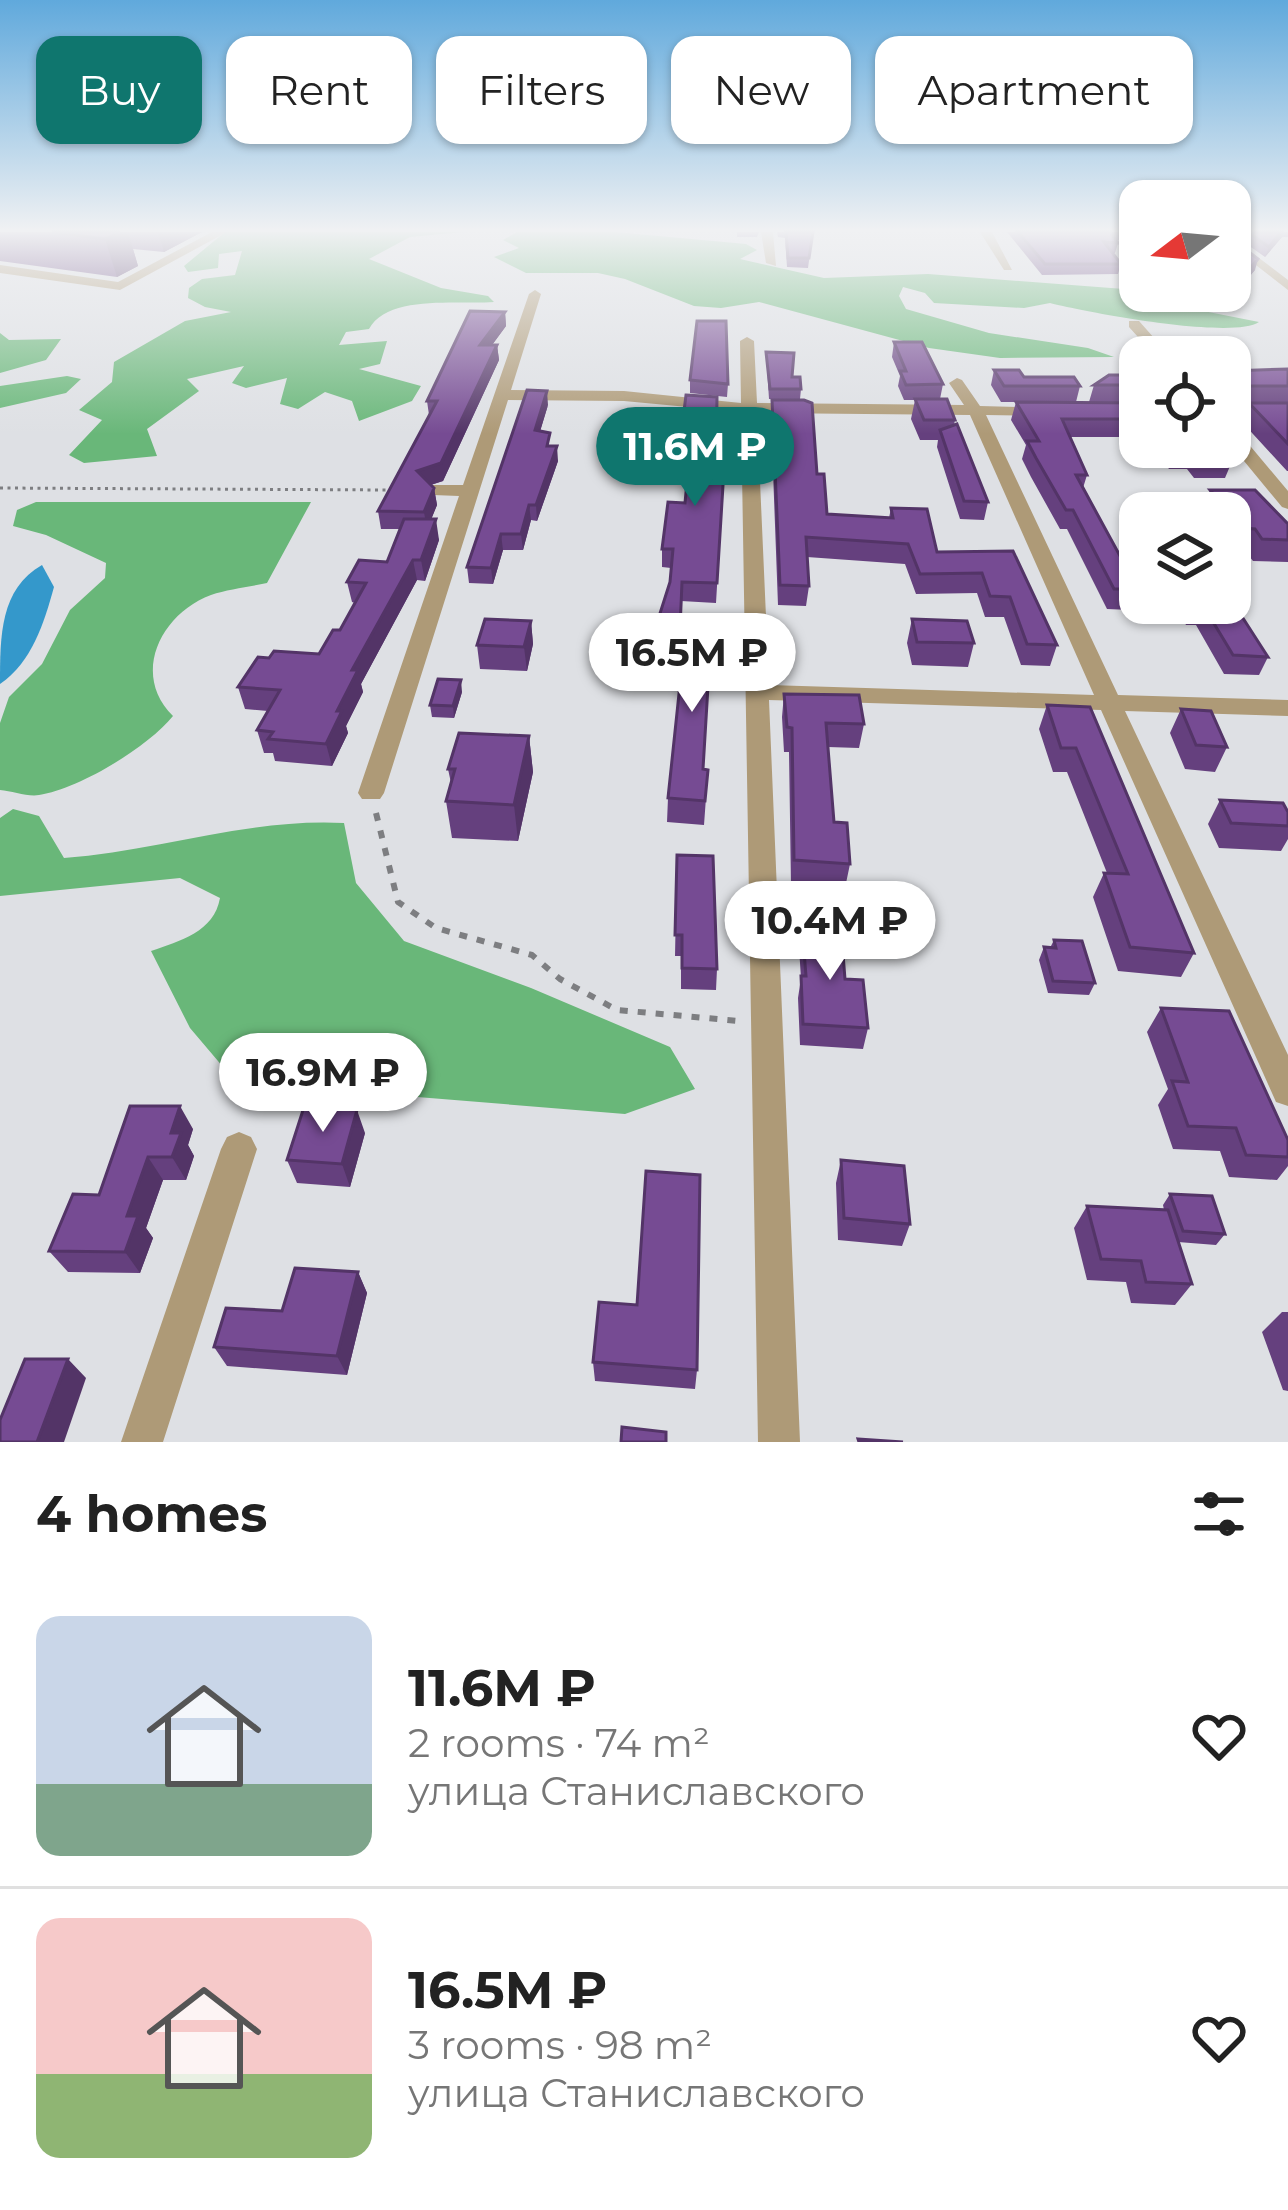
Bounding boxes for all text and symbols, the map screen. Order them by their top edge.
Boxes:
chip: Buy [36,36,202,144]
chip: Rent [226,36,412,144]
chip: Filters [436,36,647,144]
chip: New [671,36,851,144]
chip: Apartment [875,36,1193,144]
north arrow [1119,180,1251,312]
map controls [1119,180,1251,624]
button: locate [1119,336,1251,468]
pin: 11.6M ₽ [584,407,806,509]
text: 11.6M ₽ [623,422,767,470]
button: layers [1119,492,1251,624]
pin: 16.5M ₽ [581,613,803,715]
text: 16.5M ₽ [616,628,768,676]
pin: 10.4M ₽ [719,881,941,983]
text: 10.4M ₽ [752,896,908,944]
pin: 16.9M ₽ [212,1033,434,1135]
text: 16.9M ₽ [246,1048,400,1096]
icon: filters [1186,1481,1252,1547]
text: 4 homes [36,1483,267,1545]
text: 11.6M ₽ [408,1657,596,1719]
icon: home [132,1664,276,1808]
icon: heart [1186,1703,1252,1769]
text: 2 rooms · 74 m² [408,1719,710,1767]
text: улица Станиславского [408,1767,865,1815]
text: 16.5M ₽ [408,1959,607,2021]
icon: home [132,1966,276,2110]
icon: heart [1186,2005,1252,2071]
text: 3 rooms · 98 m² [408,2021,712,2069]
text: улица Станиславского [408,2069,865,2117]

